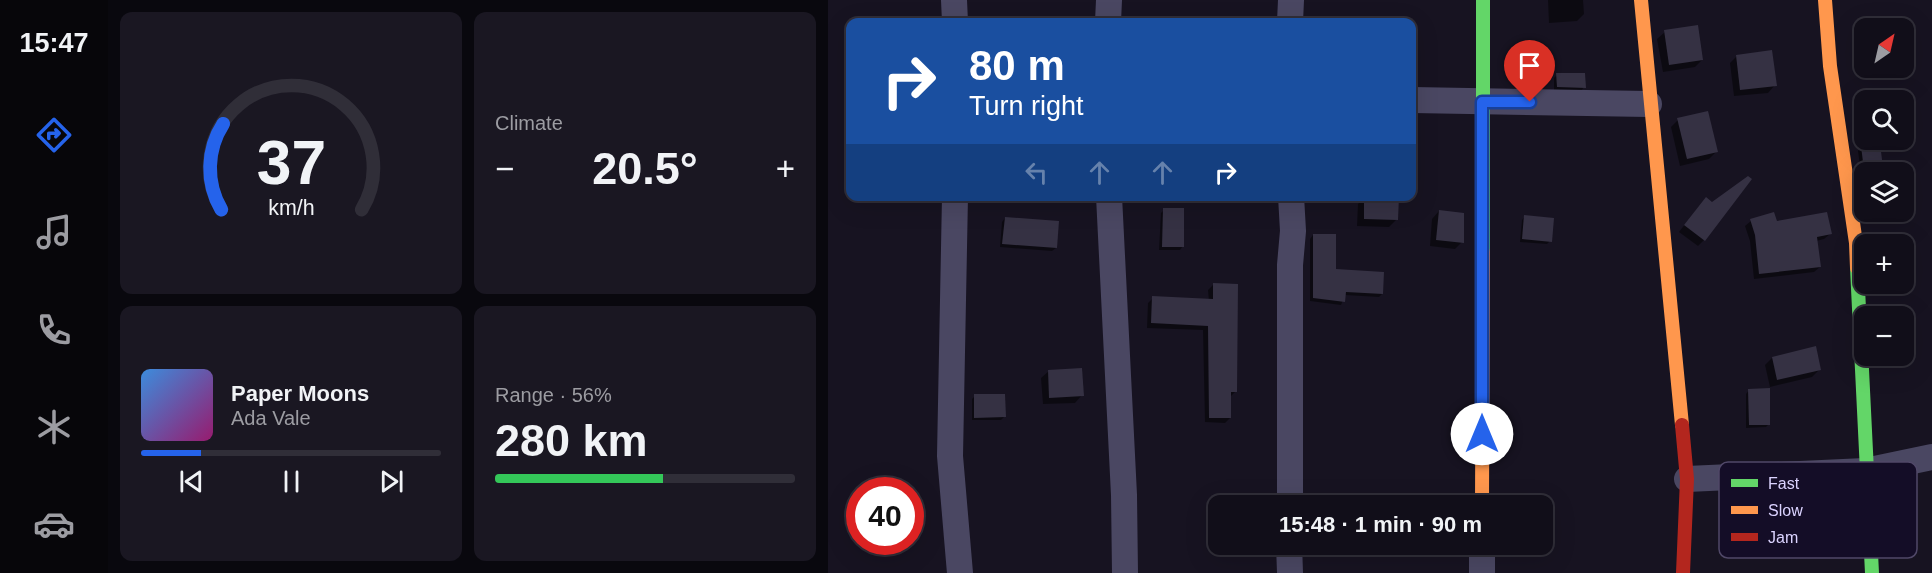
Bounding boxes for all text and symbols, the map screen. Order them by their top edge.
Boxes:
north arrow [1854,18,1914,78]
map controls [1854,18,1914,366]
text: 15:47 [19,28,89,58]
pin [1504,40,1555,102]
icon: right [870,42,948,120]
text: 80 m [969,42,1065,89]
icon: arrive [1513,49,1546,82]
button: search [1854,90,1914,150]
text: Turn right [969,91,1084,121]
text: Climate [495,112,563,134]
icon: directions [33,114,75,156]
text: 37 [256,128,326,197]
text: 20.5° [592,143,698,194]
text: − [495,150,514,187]
text: + [776,150,795,187]
icon: left [1020,156,1053,189]
icon: ahead [1083,156,1116,189]
icon: ahead [1146,156,1179,189]
icon: right [1209,156,1242,189]
button: layers [1854,162,1914,222]
text: km/h [268,196,314,220]
icon: music [33,211,75,253]
button: + [1854,234,1914,294]
button: − [1854,306,1914,366]
icon: phone [33,309,75,351]
text: Paper Moons [231,381,369,406]
text: Range · 56% [495,384,612,406]
position arrow [1450,402,1514,466]
icon: climate [33,406,75,448]
text: Ada Vale [231,407,311,429]
text: 280 km [495,415,648,466]
legend [1719,462,1917,558]
icon: previous [175,465,208,498]
icon: pause [275,465,308,498]
icon: next [375,465,408,498]
text: Fast [1768,475,1800,492]
speed limit sign: 40 [846,477,924,555]
text: Slow [1768,502,1803,519]
icon: car [33,503,75,545]
text: 15:48 · 1 min · 90 m [1279,512,1482,537]
text: Jam [1768,529,1798,546]

